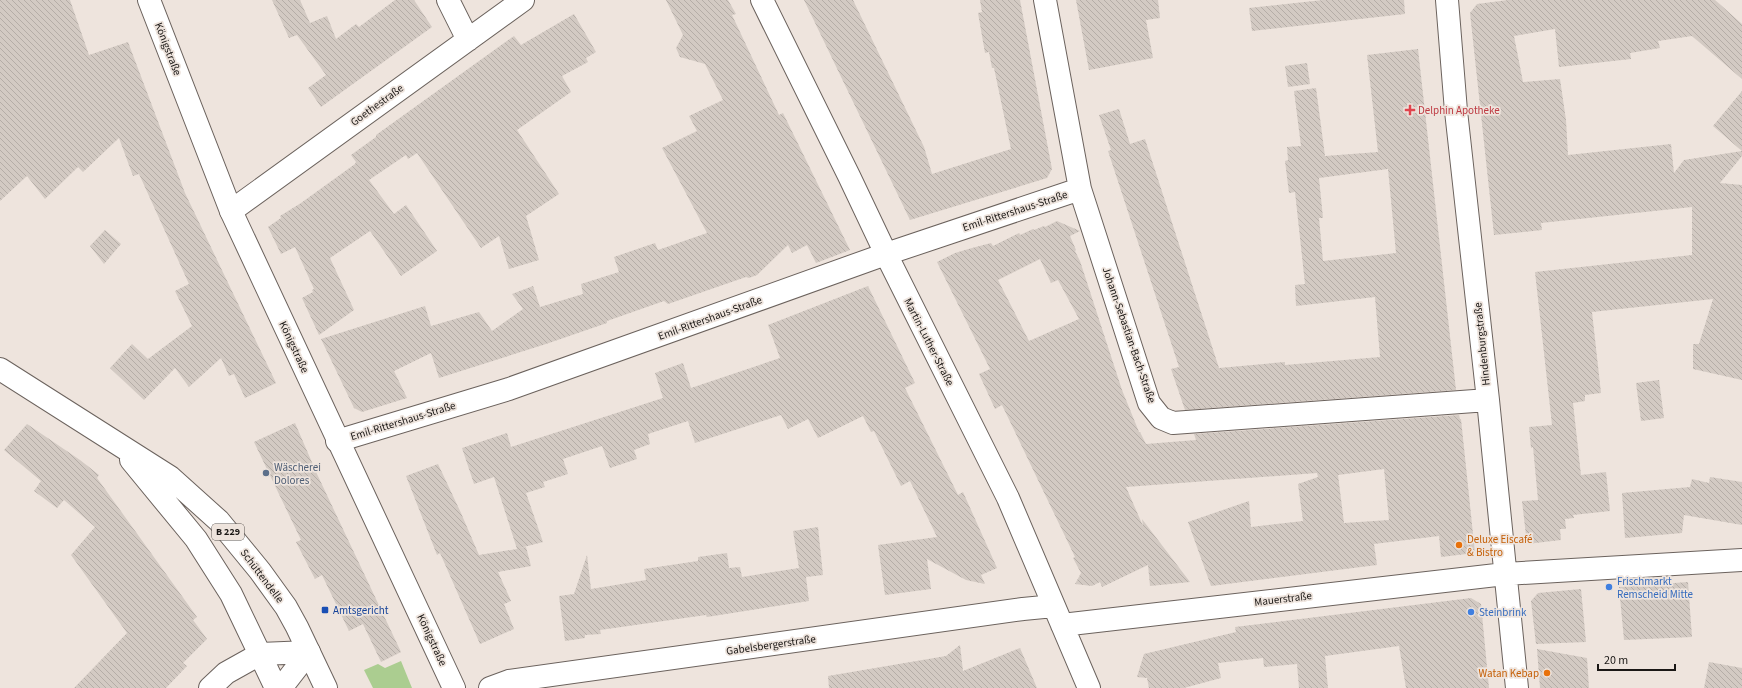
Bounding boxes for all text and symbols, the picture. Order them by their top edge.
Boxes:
street label: Königstraße [151,20,185,78]
street label: Goethestraße [347,80,407,129]
place label: Delphin Apotheke [1418,103,1500,118]
marker: Delphin Apotheke [1405,105,1415,115]
street label: Emil-Rittershaus-Straße [961,187,1070,235]
street label: Johann-Sebastian-Bach-Straße [1099,265,1160,406]
street label: Emil-Rittershaus-Straße [656,292,764,344]
street label: Martin-Luther-Straße [900,296,958,389]
street label: Hindenburgstraße [1470,301,1494,386]
street label: Königstraße [275,319,313,376]
street label: Emil-Rittershaus-Straße [348,398,458,444]
place label: Wäscherei Dolores [274,460,321,488]
marker: Wäscherei Dolores [261,468,271,478]
road number: B 229 [212,524,244,540]
place label: Deluxe Eiscafé & Bistro [1467,532,1533,560]
marker: Deluxe Eiscafé & Bistro [1454,540,1464,550]
street label: Schüttendelle [237,546,288,607]
place label: Frischmarkt Remscheid Mitte [1617,574,1694,602]
marker: Frischmarkt Remscheid Mitte [1604,582,1614,592]
street label: Mauerstraße [1253,588,1313,610]
place label: Amtsgericht [333,603,389,618]
marker: Amtsgericht [320,605,330,615]
place label: Steinbrink [1479,605,1527,620]
marker: Steinbrink [1466,607,1476,617]
street label: Königstraße [413,612,451,669]
street label: Gabelsbergerstraße [725,631,817,659]
scale bar [1598,646,1675,672]
text: 20 m [1604,652,1628,669]
place label: Watan Kebap [1479,666,1539,681]
marker: Watan Kebap [1542,668,1552,678]

